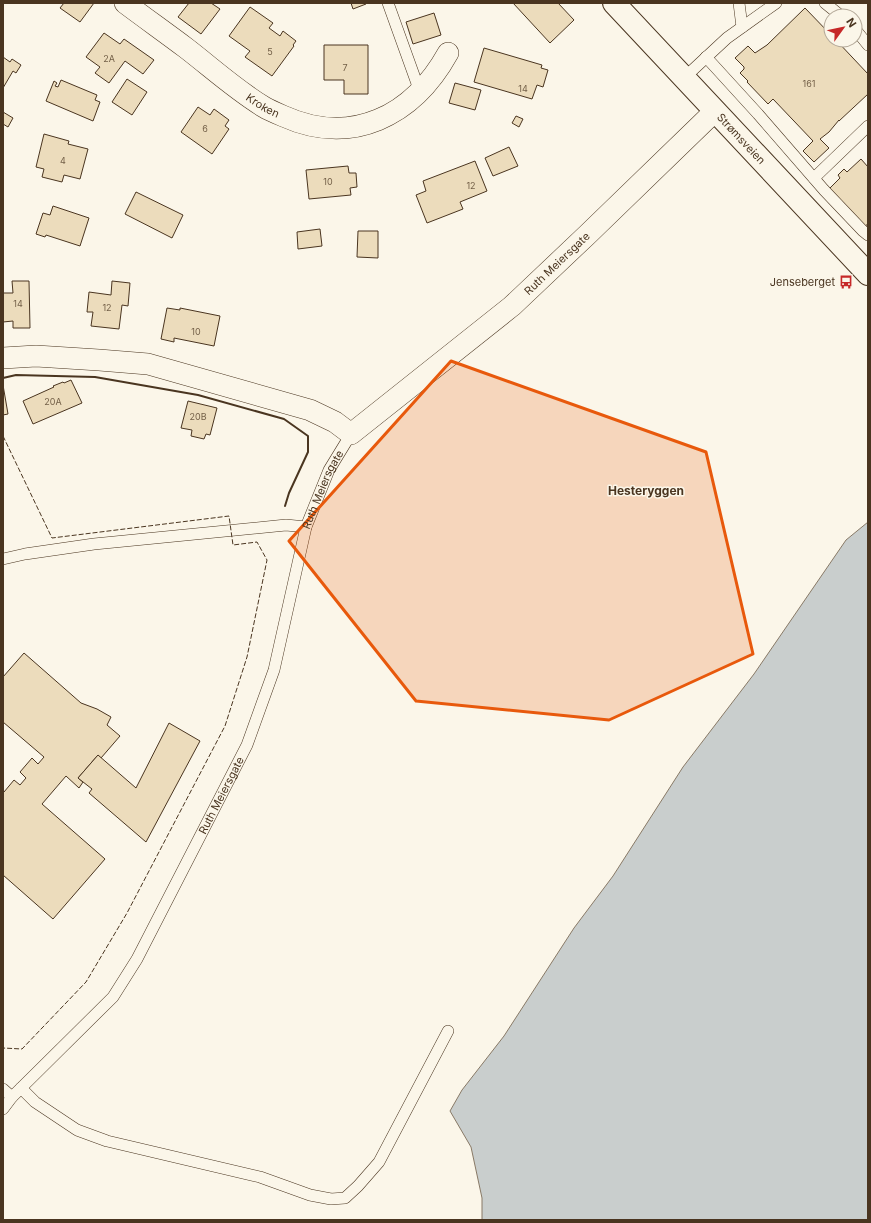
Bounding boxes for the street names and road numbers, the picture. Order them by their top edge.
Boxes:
street label: Kroken [243,90,282,121]
street label: Strømsveien [714,110,768,167]
street label: Ruth Meiersgate [521,229,593,298]
street label: Ruth Meiersgate [299,447,347,531]
street label: Ruth Meiersgate [195,754,247,836]

